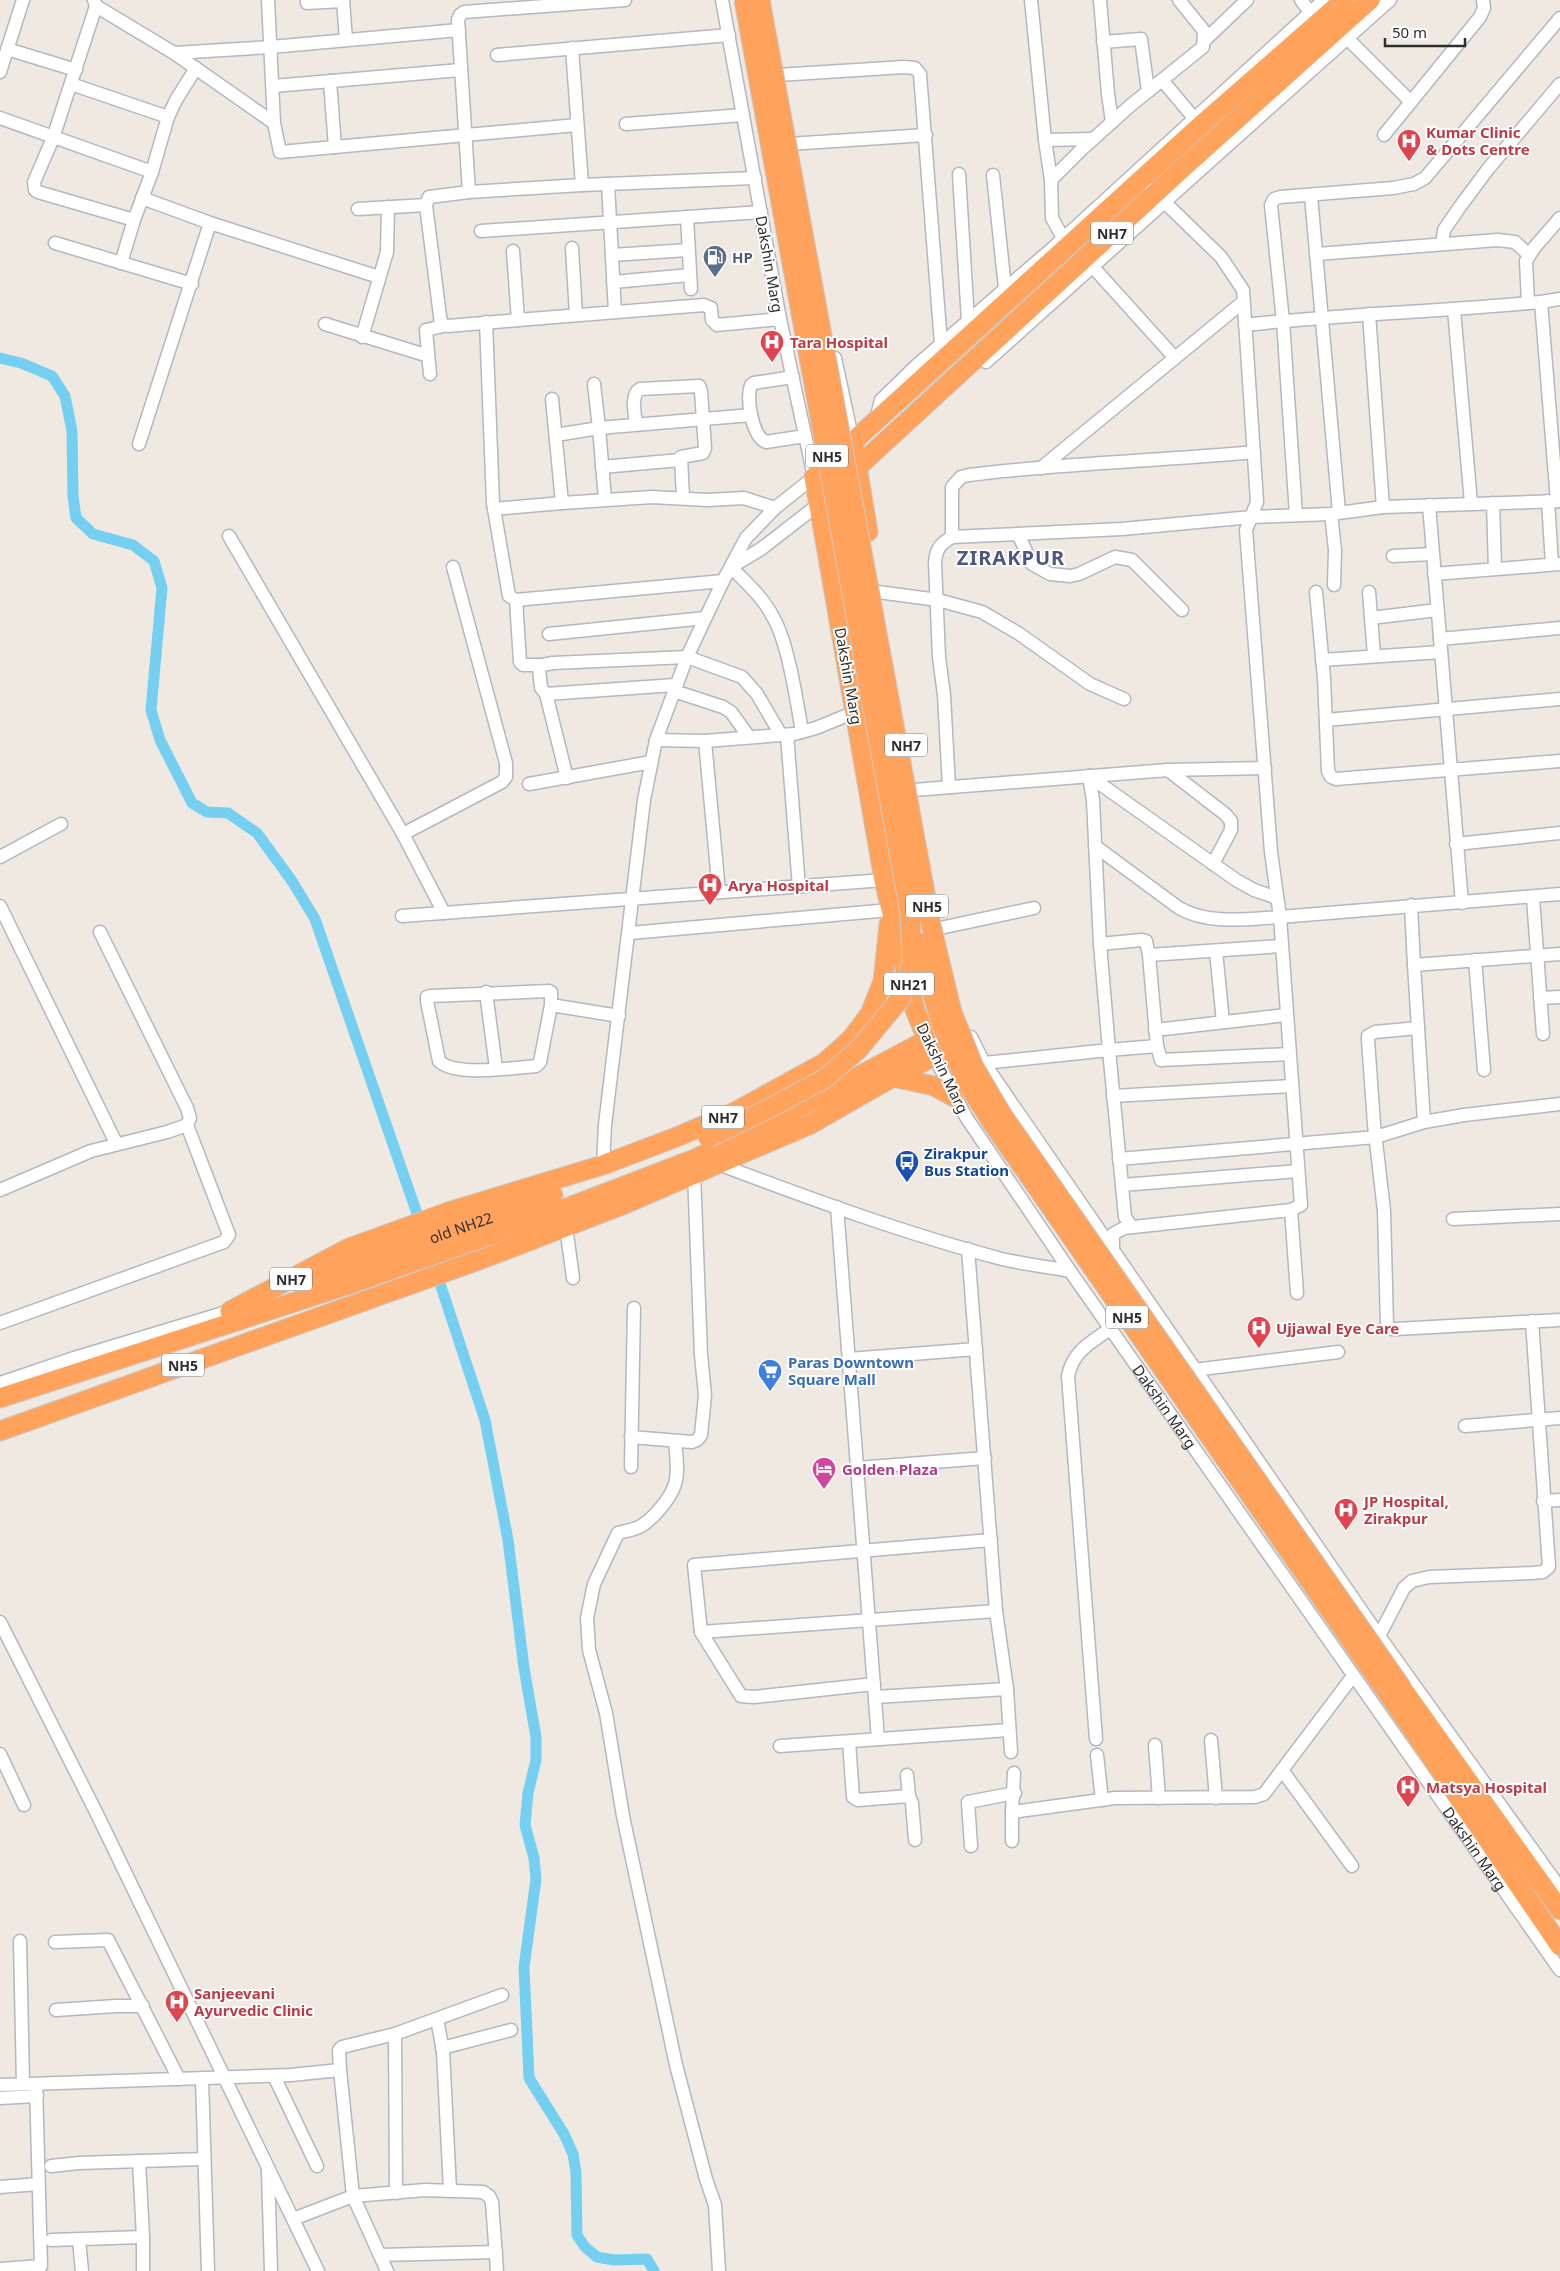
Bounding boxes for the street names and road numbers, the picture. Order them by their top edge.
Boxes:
street label: Dakshin Marg [752,214,788,314]
road number: NH7 [1091,222,1133,244]
road number: NH5 [806,444,848,468]
street label: Dakshin Marg [831,626,867,726]
road number: NH7 [885,734,927,756]
road number: NH5 [906,894,948,918]
road number: NH21 [884,972,934,996]
street label: Dakshin Marg [912,1019,974,1117]
road number: NH7 [702,1106,744,1128]
street label: old NH22 [426,1207,495,1248]
road number: NH7 [270,1268,312,1290]
road number: NH5 [1106,1305,1148,1328]
road number: NH5 [162,1354,204,1376]
street label: Dakshin Marg [1128,1360,1201,1452]
street label: Dakshin Marg [1438,1803,1511,1894]

